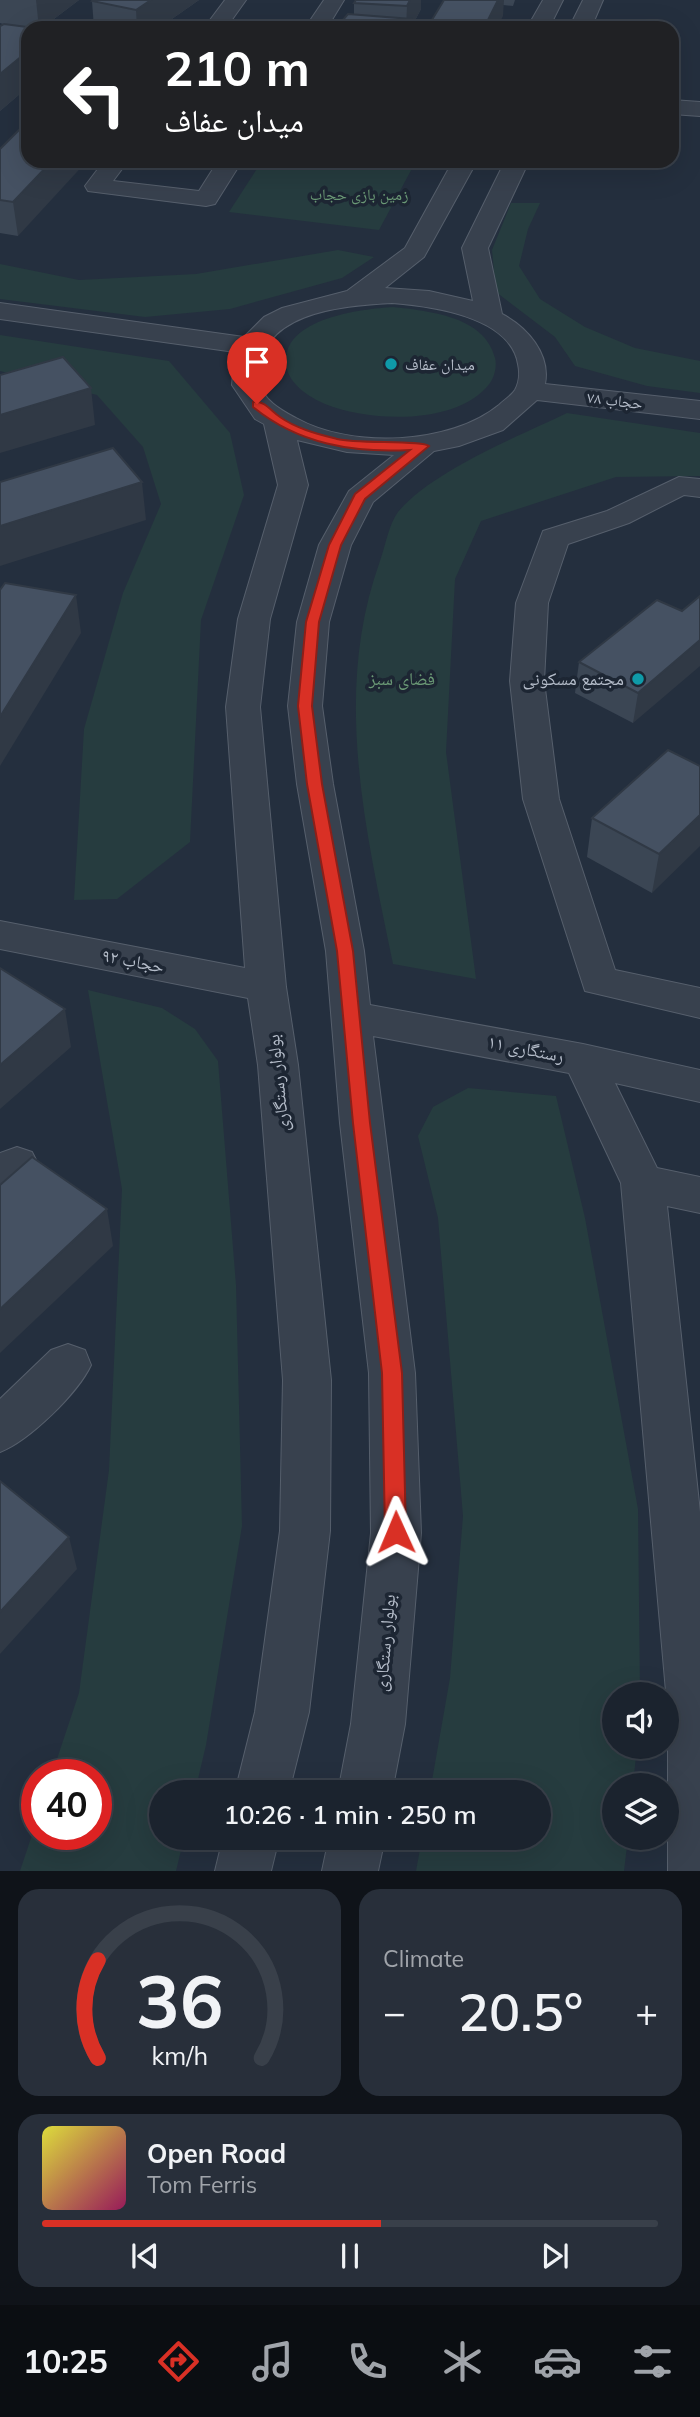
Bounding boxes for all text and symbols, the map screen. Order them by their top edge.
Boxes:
text: 210 m [164,37,310,98]
icon: left [49,49,140,140]
text: میدان عفاف [164,100,304,140]
park label: زمین بازی حجاب [310,184,408,205]
pin [227,332,287,404]
icon: arrive [238,343,276,381]
place label: میدان عفاف [405,354,475,375]
marker: میدان عفاف [383,356,399,372]
street label: حجاب ۷۸ [586,387,644,413]
park label: فضای سبز [368,667,435,690]
place label: مجتمع مسکونی [522,667,624,691]
marker: مجتمع مسکونی [630,671,646,687]
street label: حجاب ۹۲ [100,943,166,978]
street label: رستگاری ۱۱ [486,1030,566,1067]
street label: بولوار رستگاری [261,1033,294,1133]
position arrow [359,1495,433,1569]
street label: بولوار رستگاری [369,1593,400,1693]
map controls [602,1682,679,1850]
button: sound [602,1682,679,1759]
speed limit sign: 40 [21,1759,112,1850]
button: layers [602,1773,679,1850]
text: 10:26 · 1 min · 250 m [223,1798,477,1831]
text: Climate [383,1944,464,1973]
text: 36 [136,1956,223,2047]
text: 20.5° [458,1979,583,2044]
text: − [383,1988,406,2036]
text: + [635,1988,658,2036]
text: km/h [151,2040,208,2071]
text: Open Road [147,2137,286,2170]
text: Tom Ferris [147,2170,257,2199]
icon: previous [126,2237,164,2275]
icon: pause [331,2237,369,2275]
icon: next [536,2237,574,2275]
icon: directions [154,2337,203,2386]
icon: music [248,2337,297,2386]
icon: phone [343,2337,392,2386]
icon: climate [438,2337,487,2386]
icon: car [533,2337,582,2386]
icon: filters [628,2337,677,2386]
text: 10:25 [23,2341,108,2381]

